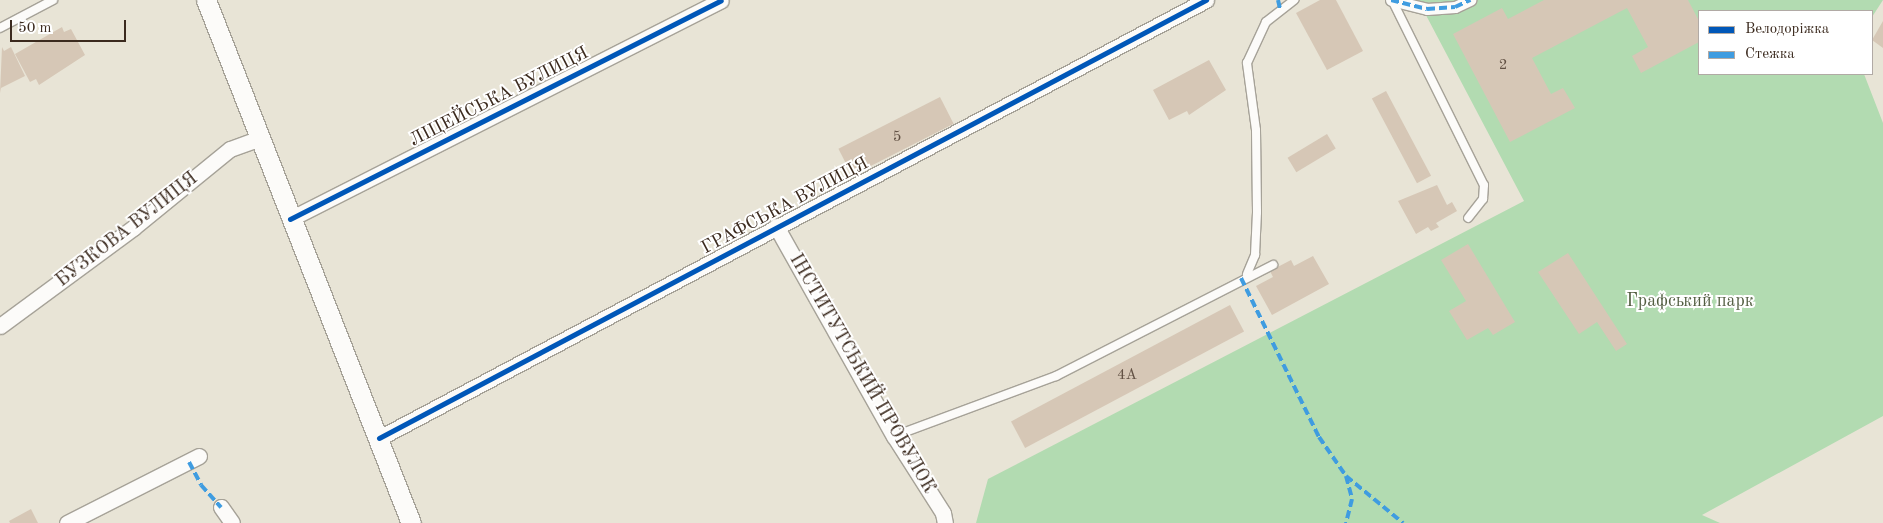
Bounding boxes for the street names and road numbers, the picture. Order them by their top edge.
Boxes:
street label: ЛІЦЕЙСЬКА ВУЛИЦЯ [406,42,592,152]
street label: ГРАФСЬКА ВУЛИЦЯ [698,153,872,259]
street label: БУЗКОВА ВУЛИЦЯ [52,168,202,292]
street label: ІНСТИТУТСЬКИЙ ПРОВУЛОК [784,250,940,498]

